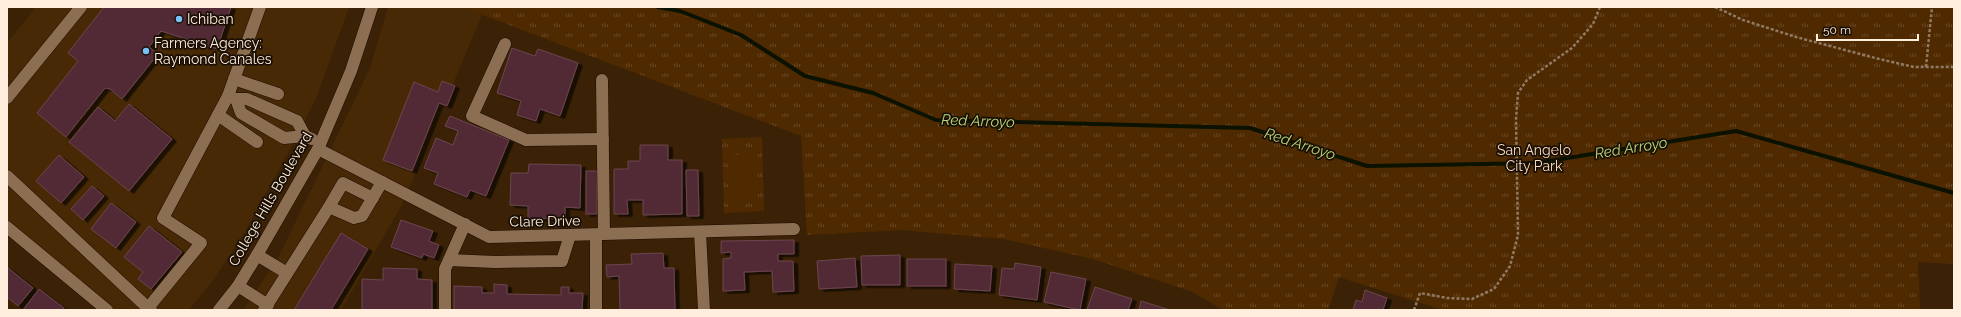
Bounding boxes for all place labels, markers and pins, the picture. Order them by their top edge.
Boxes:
place label: Ichiban [187,11,234,27]
marker: Ichiban [174,14,184,24]
place label: Farmers Agency: Raymond Canales [154,35,272,67]
marker: Farmers Agency: Raymond Canales [141,46,151,56]

